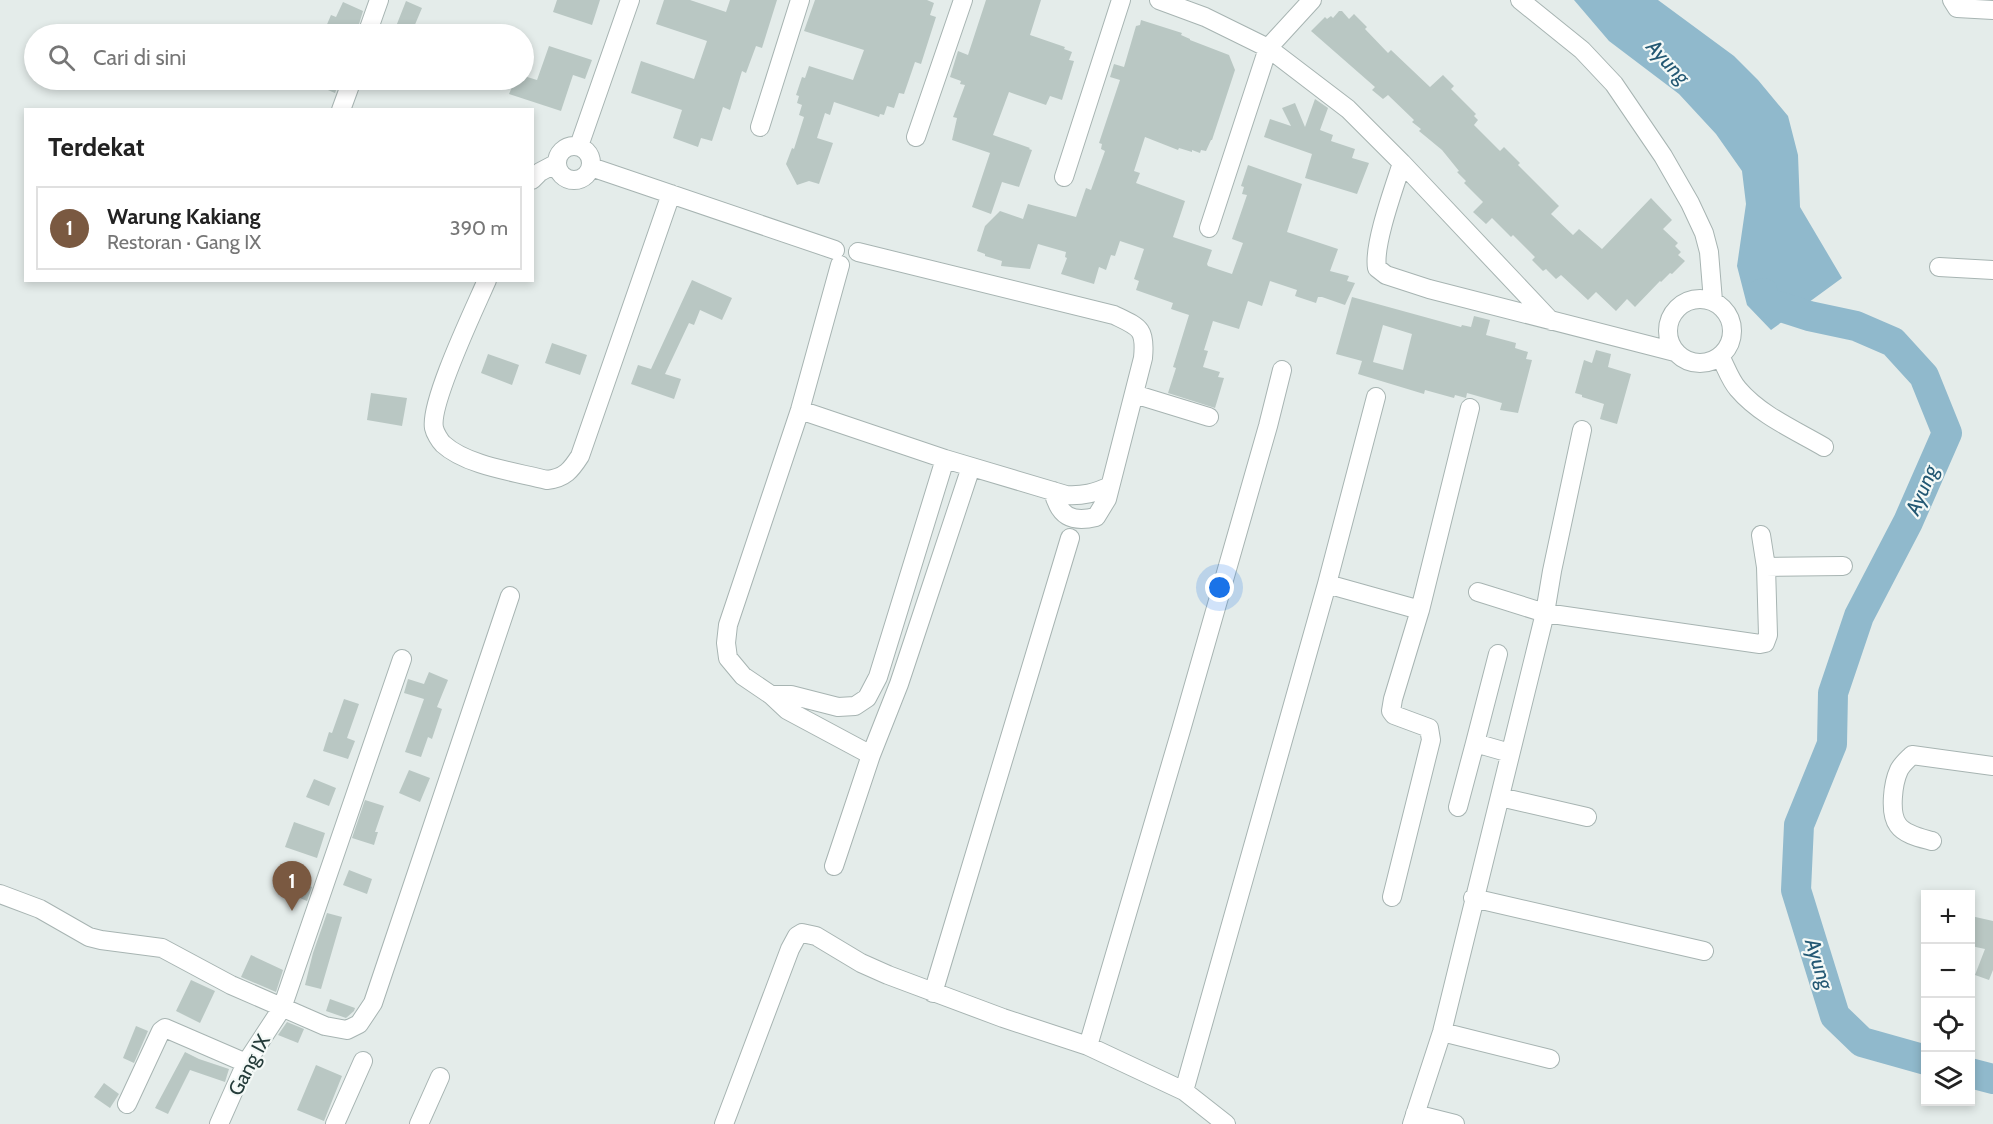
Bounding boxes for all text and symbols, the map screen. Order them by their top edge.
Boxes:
search box [24,24,534,90]
water label: Ayung [1641,33,1696,90]
icon: search [45,41,78,74]
text: Cari di sini [93,44,186,71]
text: Terdekat [48,131,145,163]
text: Warung Kakiang [107,203,261,230]
text: 1 [66,216,73,240]
text: 390 m [450,216,508,240]
text: Restoran · Gang IX [107,230,261,254]
water label: Ayung [1900,460,1944,519]
your location [1205,573,1234,602]
pin: 1 [272,862,312,911]
map controls [1921,890,1975,1106]
button: + [1921,890,1975,944]
water label: Ayung [1800,934,1839,994]
button: − [1921,944,1975,998]
button: locate [1921,998,1975,1052]
street label: Gang IX [223,1030,275,1100]
button: layers [1921,1052,1975,1106]

